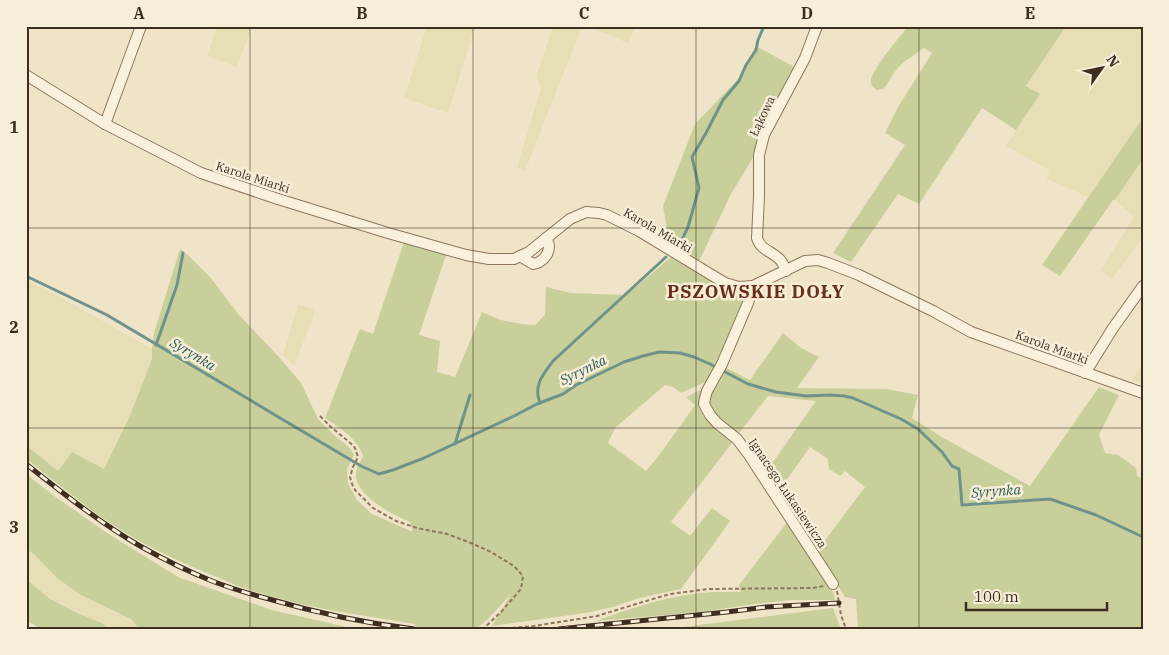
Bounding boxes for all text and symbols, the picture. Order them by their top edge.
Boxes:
text: A [133,3,145,23]
text: B [356,3,368,23]
text: C [579,3,589,23]
text: D [801,3,813,23]
text: E [1025,3,1035,23]
north arrow [1076,42,1126,92]
text: N [1102,51,1123,70]
street label: Łąkowa [746,93,778,139]
text: 1 [9,117,19,137]
street label: Karola Miarki [214,158,292,196]
street label: Karola Miarki [621,204,695,256]
district label: PSZOWSKIE DOŁY [667,280,845,303]
text: 2 [9,317,19,337]
street label: Karola Miarki [1013,327,1091,367]
water label: Syrynka [166,333,219,375]
water label: Syrynka [556,351,610,389]
street label: Ignacego Łukasiewicza [746,435,831,551]
water label: Syrynka [969,480,1022,502]
text: 3 [9,517,19,537]
scale bar [966,580,1108,612]
text: 100 m [974,587,1019,606]

